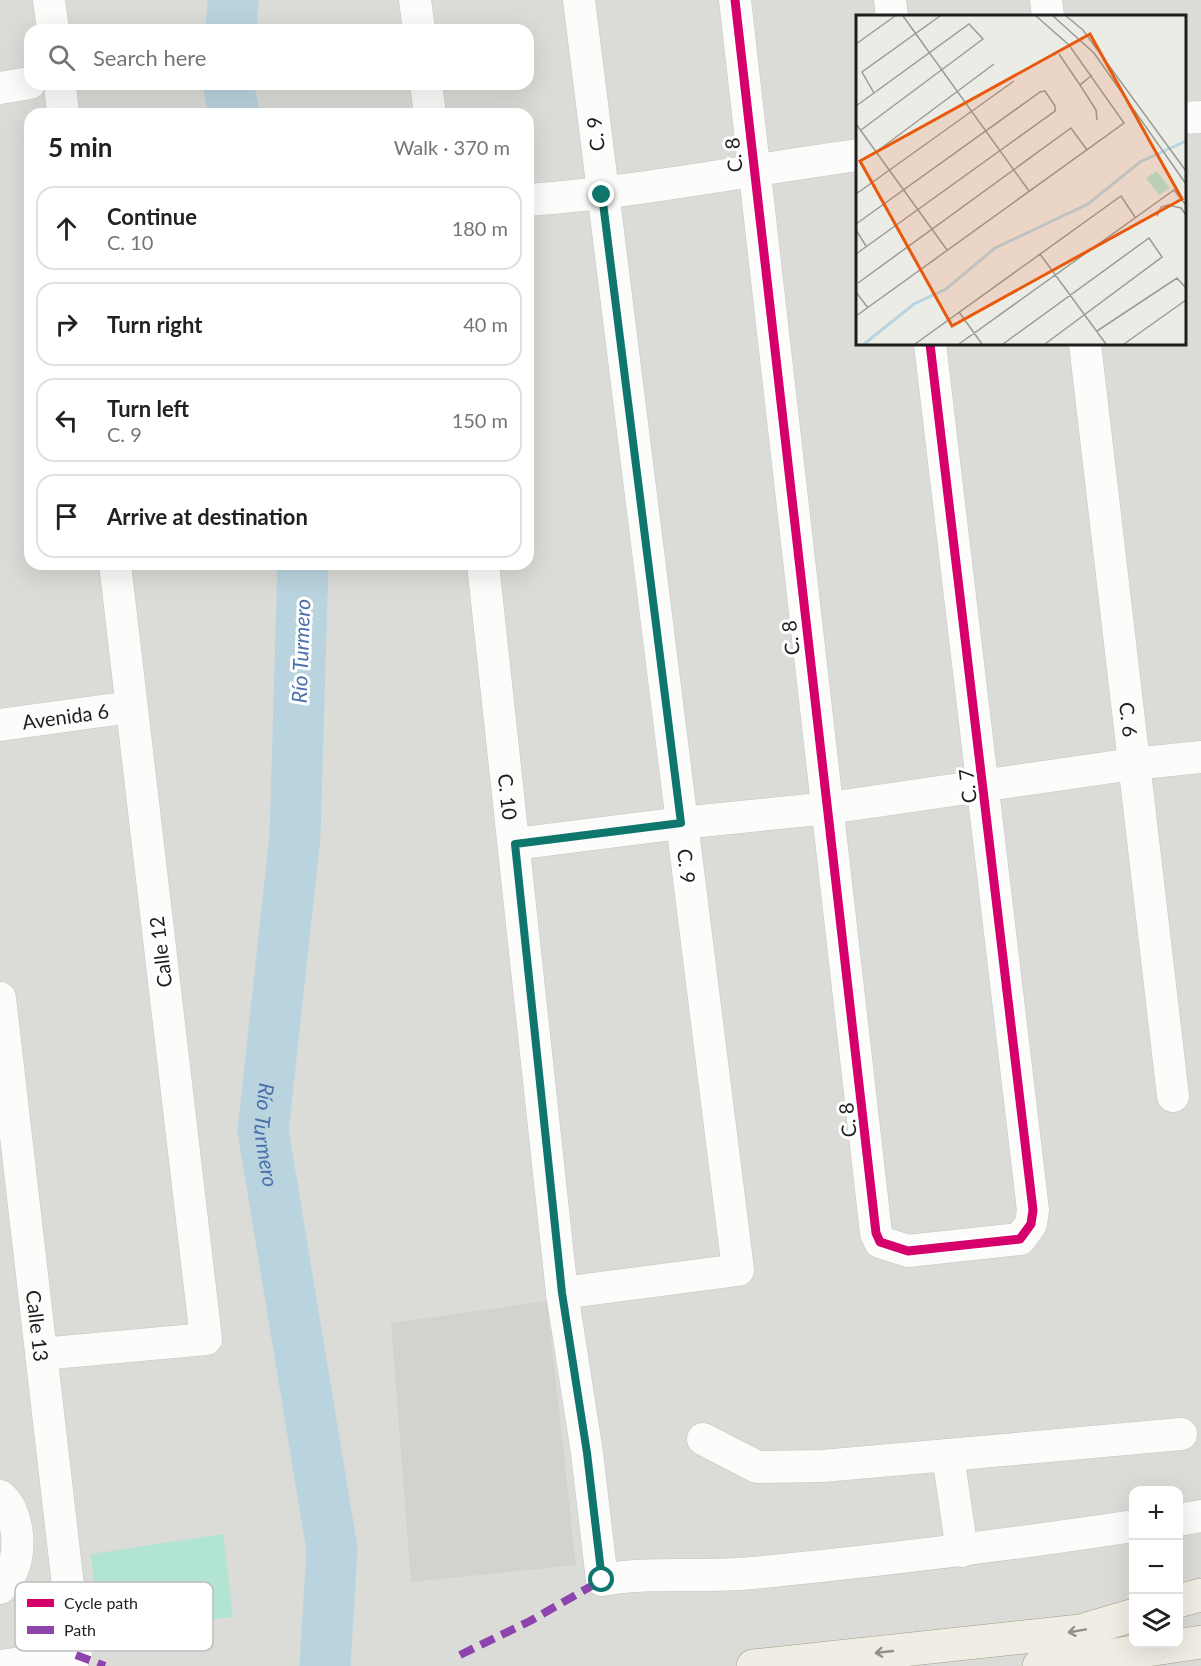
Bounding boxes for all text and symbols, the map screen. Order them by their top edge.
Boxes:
inset map [856,15,1186,345]
search box [24,24,534,90]
icon: search [45,41,78,74]
text: Search here [93,44,206,71]
street label: C. 9 [581,115,609,153]
text: 5 min [48,131,112,163]
text: Walk · 370 m [394,135,510,159]
street label: C. 8 [719,136,747,174]
route end [588,181,614,207]
text: Continue [107,203,197,230]
icon: ahead [50,212,83,245]
text: 180 m [452,216,508,240]
text: C. 10 [107,230,153,254]
icon: right [50,308,83,341]
text: Turn right [107,311,202,338]
text: 40 m [463,312,508,336]
text: Turn left [107,395,189,422]
icon: left [50,404,83,437]
text: 150 m [452,408,508,432]
text: C. 9 [107,422,142,446]
icon: arrive [50,500,83,533]
text: Arrive at destination [107,503,308,530]
water label: Río Turmero [286,598,314,704]
street label: C. 8 [776,619,804,657]
street label: Avenida 6 [21,698,110,734]
street label: C. 6 [1115,701,1143,738]
street label: C. 7 [953,767,981,805]
street label: C. 10 [494,772,523,821]
street label: C. 9 [673,847,701,885]
street label: Calle 12 [144,915,176,989]
water label: Río Turmero [250,1082,285,1189]
street label: C. 8 [833,1101,861,1139]
street label: Calle 13 [22,1289,54,1363]
map controls [1129,1486,1183,1648]
button: + [1129,1486,1183,1540]
button: − [1129,1540,1183,1594]
route start [588,1566,614,1592]
legend [15,1582,213,1651]
text: Cycle path [64,1593,138,1612]
button: layers [1129,1594,1183,1648]
text: Path [64,1620,96,1639]
one-way arrow [1068,1626,1088,1637]
one-way arrow [874,1647,894,1658]

